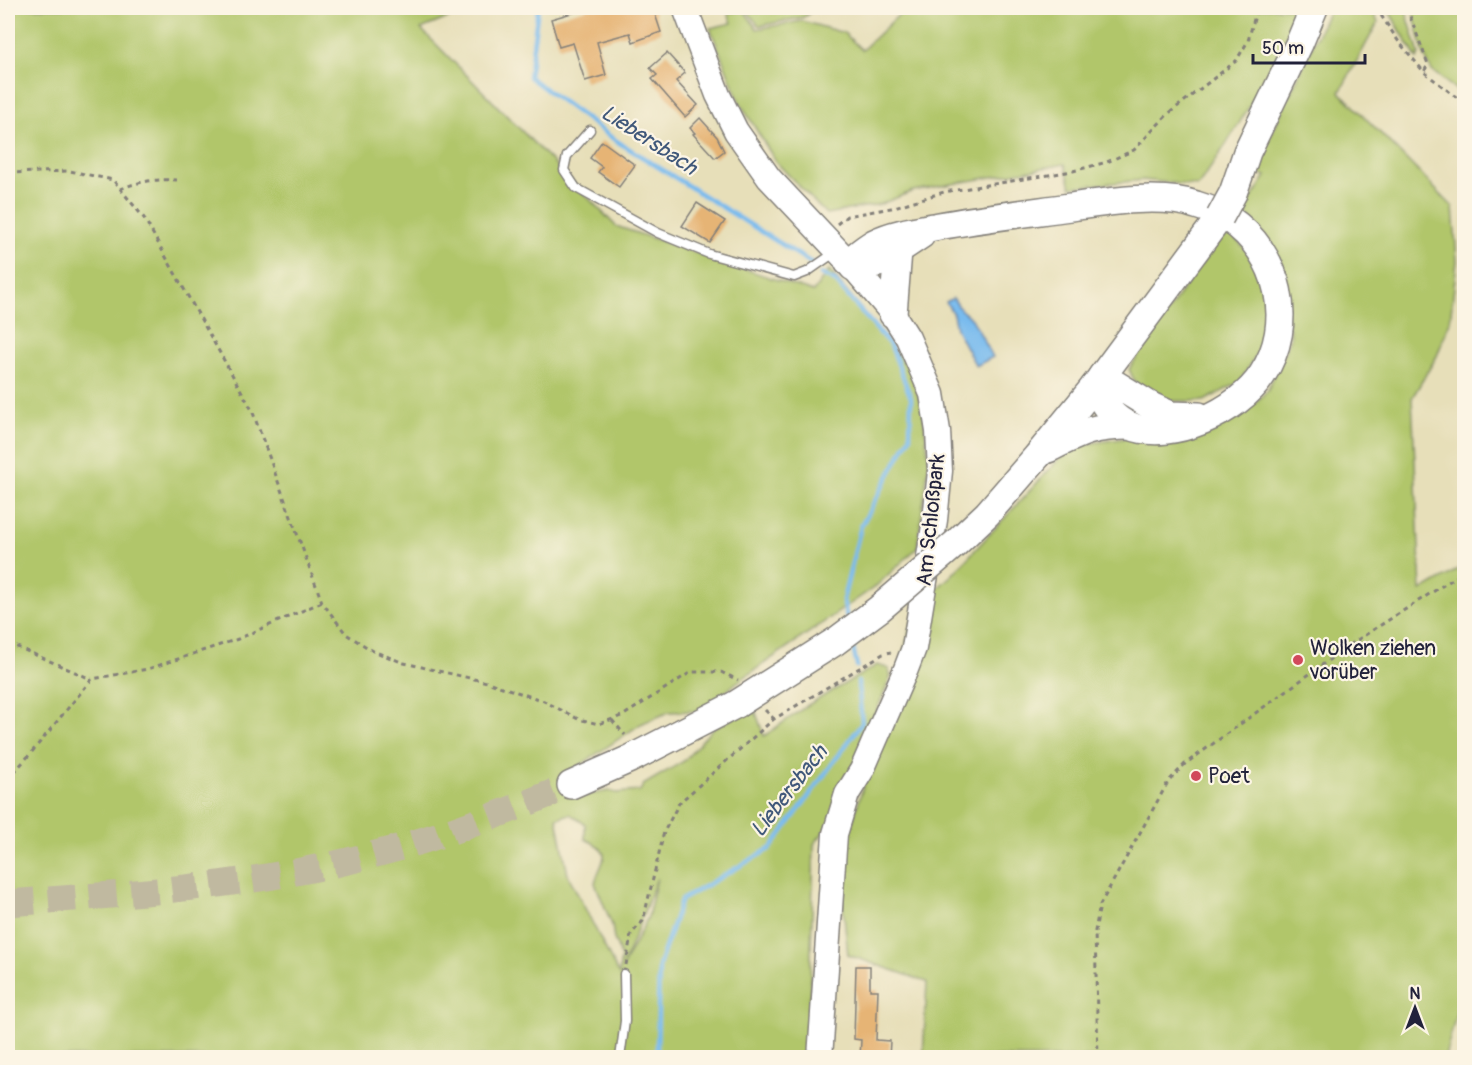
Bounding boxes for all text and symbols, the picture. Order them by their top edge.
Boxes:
scale bar [1253,27,1366,65]
text: 50 m [1262,37,1304,60]
water label: Liebersbach [596,99,704,182]
street label: Am Schloßpark [911,452,951,587]
place label: Wolken ziehen vorüber [1309,635,1436,686]
marker: Wolken ziehen vorüber [1291,653,1305,667]
water label: Liebersbach [744,738,835,843]
place label: Poet [1208,763,1250,790]
marker: Poet [1189,769,1203,783]
north arrow [1385,978,1445,1038]
text: N [1410,984,1421,1004]

